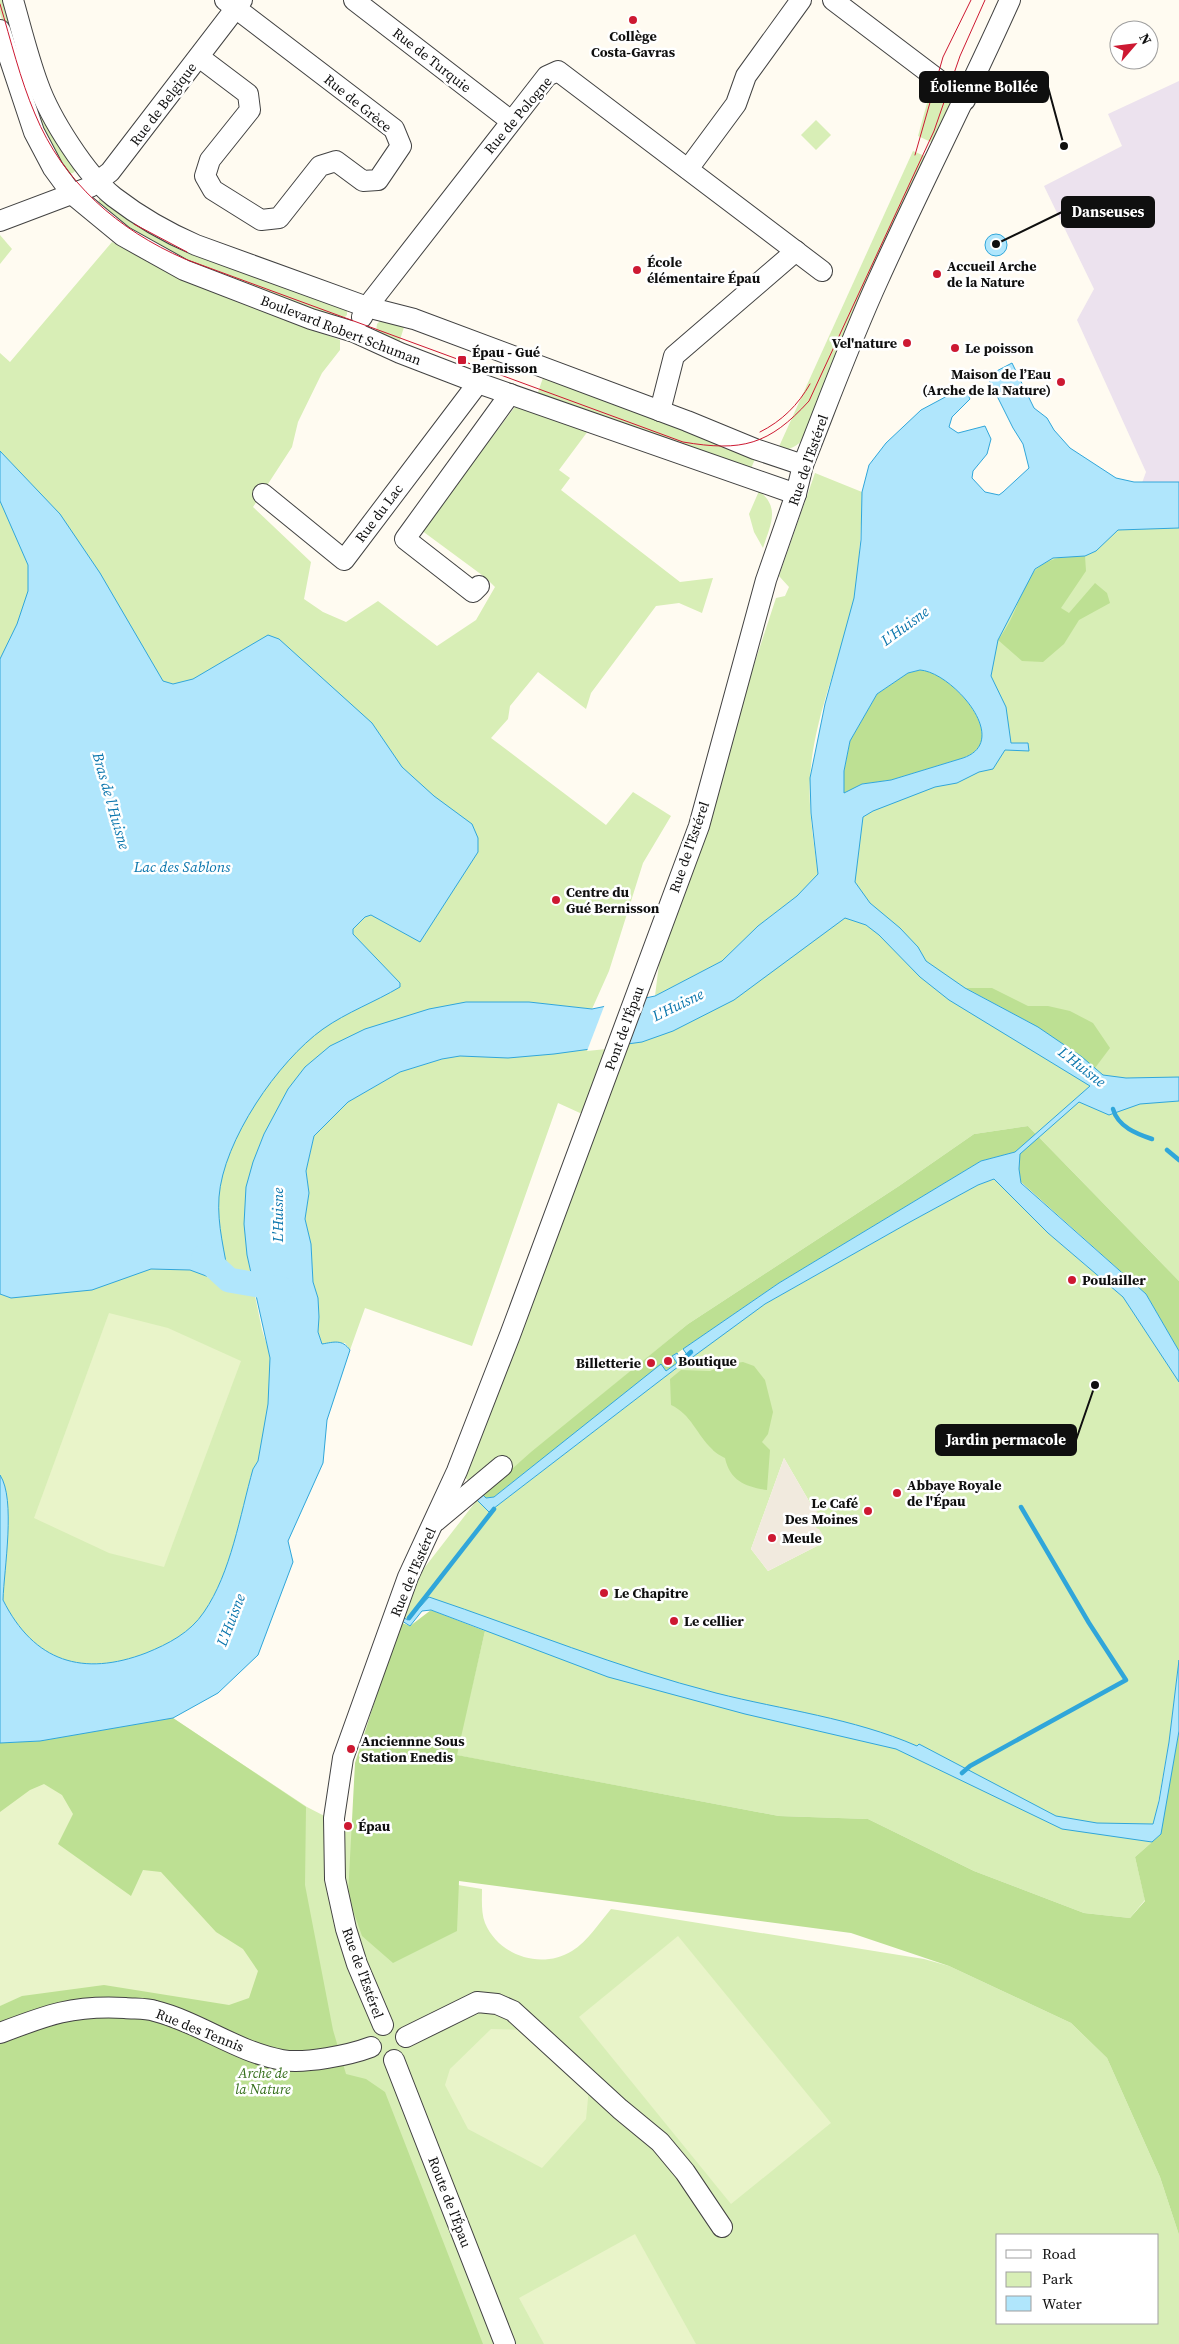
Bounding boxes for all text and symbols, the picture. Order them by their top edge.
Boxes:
marker: Collège Costa-Gavras [627,14,639,26]
north arrow [1109,20,1159,70]
street label: Rue de Turquie [388,23,476,97]
place label: Collège Costa-Gavras [591,26,676,62]
text: N [1134,30,1157,48]
street label: Rue de Belgique [125,58,201,150]
street label: Rue de Grèce [320,69,396,137]
street label: Rue de Pologne [479,72,557,158]
callout: Éolienne Bollée [920,72,1048,102]
text: Éolienne Bollée [930,76,1038,97]
callout: Danseuses [1062,197,1154,227]
text: Danseuses [1072,201,1145,222]
place label: École élémentaire Épau [647,252,761,288]
place label: Accueil Arche de la Nature [947,256,1037,292]
marker: École élémentaire Épau [631,264,643,276]
marker: Accueil Arche de la Nature [931,268,943,280]
street label: Boulevard Robert Schuman [258,290,425,370]
place label: Vel'nature [832,333,897,353]
marker: Vel'nature [901,337,913,349]
place label: Le poisson [965,338,1034,358]
place label: Épau - Gué Bernisson [472,342,540,378]
marker: Le poisson [949,342,961,354]
marker: Épau - Gué Bernisson [456,354,468,366]
place label: Maison de l’Eau (Arche de la Nature) [922,364,1051,400]
marker: Maison de l’Eau (Arche de la Nature) [1055,376,1067,388]
street label: Rue de l'Estérel [783,412,833,508]
street label: Rue du Lac [350,479,408,547]
water label: L'Huisne [876,601,933,651]
water label: Bras de l'Huisne [87,749,135,852]
street label: Rue de l'Estérel [664,799,714,895]
water label: Lac des Sablons [133,856,231,877]
place label: Centre du Gué Bernisson [566,882,660,918]
marker: Centre du Gué Bernisson [550,894,562,906]
street label: Pont de l'Épau [600,983,648,1073]
water label: L'Huisne [648,983,707,1026]
water label: L'Huisne [1053,1041,1110,1092]
water label: L'Huisne [267,1188,288,1243]
place label: Poulailler [1082,1270,1146,1290]
marker: Poulailler [1066,1274,1078,1286]
place label: Boutique [678,1351,737,1371]
place label: Billetterie [576,1353,641,1373]
marker: Boutique [662,1355,674,1367]
marker: Billetterie [645,1357,657,1369]
callout: Jardin permacole [936,1425,1076,1455]
text: Jardin permacole [945,1429,1066,1450]
place label: Abbaye Royale de l'Épau [907,1475,1001,1511]
marker: Abbaye Royale de l'Épau [891,1487,903,1499]
place label: Le Café Des Moines [785,1493,859,1529]
marker: Le Café Des Moines [862,1505,874,1517]
street label: Rue de l'Estérel [385,1524,441,1620]
place label: Meule [782,1528,822,1548]
marker: Meule [766,1532,778,1544]
place label: Le Chapitre [614,1583,688,1603]
marker: Le Chapitre [598,1587,610,1599]
water label: L'Huisne [211,1591,250,1650]
place label: Le cellier [684,1611,744,1631]
marker: Le cellier [668,1615,680,1627]
place label: Anciennne Sous Station Enedis [361,1731,465,1767]
marker: Anciennne Sous Station Enedis [345,1743,357,1755]
place label: Épau [358,1816,391,1836]
marker: Épau [342,1820,354,1832]
street label: Rue de l'Estérel [337,1925,389,2021]
street label: Rue des Tennis [153,2003,247,2057]
park label: Arche de la Nature [235,2063,291,2099]
street label: Route de l'Épau [423,2154,477,2250]
legend [996,2234,1159,2324]
text: Road [1042,2243,1076,2264]
text: Park [1042,2268,1074,2289]
text: Water [1042,2293,1083,2314]

